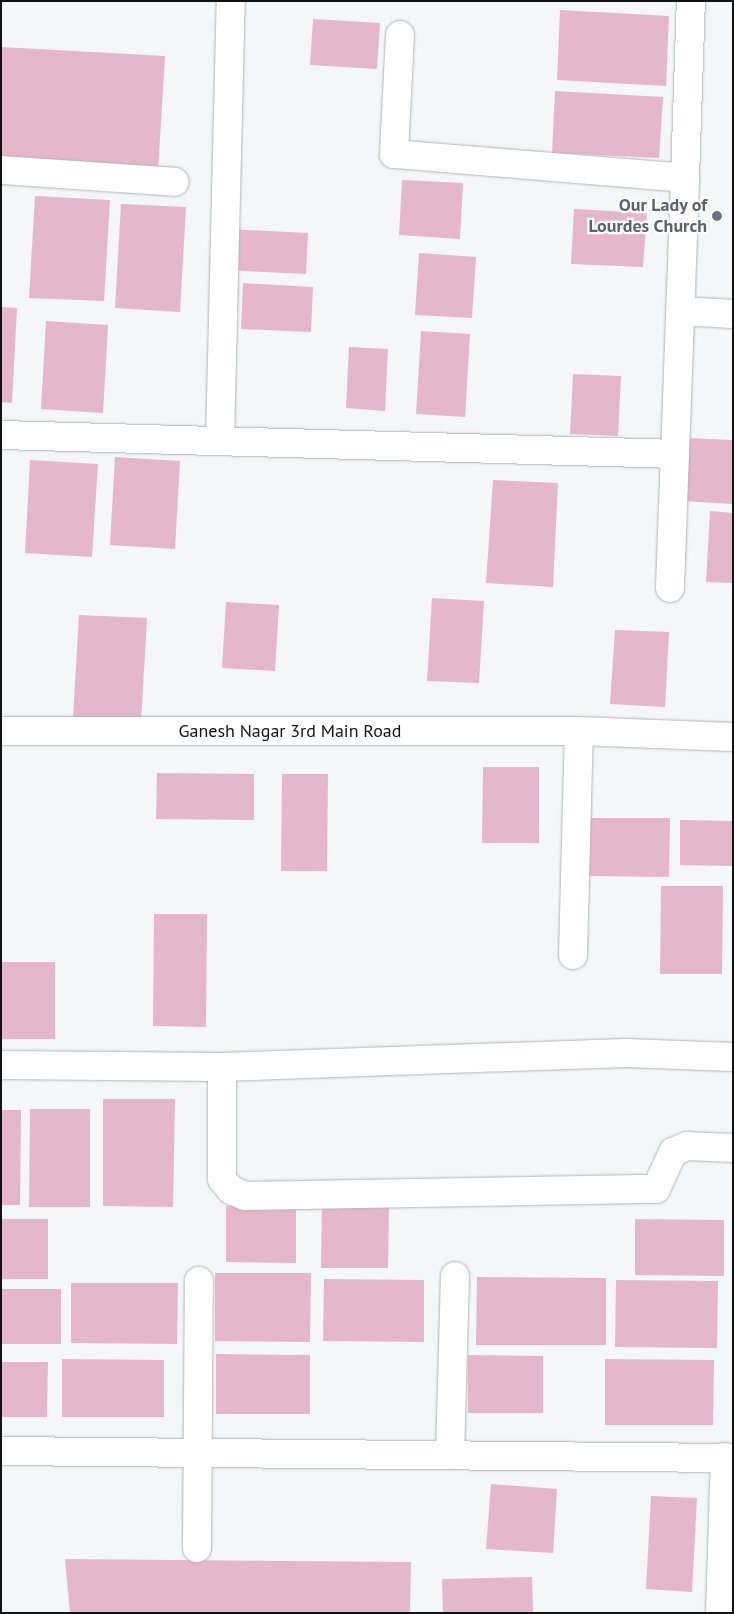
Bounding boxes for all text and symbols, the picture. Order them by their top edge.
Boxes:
place label: Our Lady of Lourdes Church [588,195,707,238]
marker: Our Lady of Lourdes Church [711,210,723,222]
street label: Ganesh Nagar 3rd Main Road [179,720,401,742]

